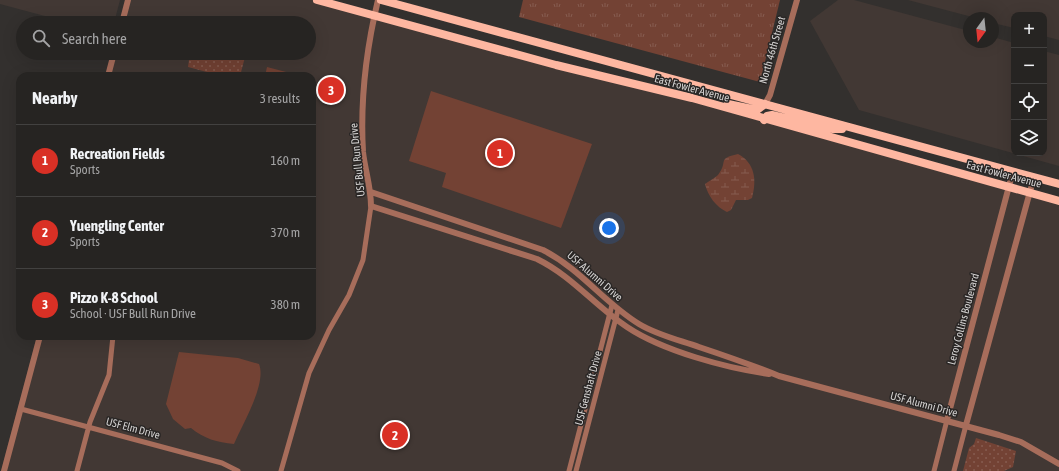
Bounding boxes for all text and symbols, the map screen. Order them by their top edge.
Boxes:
north arrow [963,12,999,48]
map controls [1011,12,1047,156]
button: + [1011,12,1047,48]
street label: North 46th Street [757,15,787,85]
search box [16,16,316,60]
icon: search [30,27,52,49]
text: Search here [62,30,127,47]
button: − [1011,48,1047,84]
street label: East Fowler Avenue [653,72,731,104]
pin: 3 [318,75,344,105]
button: locate [1011,84,1047,120]
text: Nearby [32,88,78,108]
text: 3 results [260,91,300,106]
button: layers [1011,120,1047,156]
street label: USF Bull Run Drive [347,123,367,197]
pin: 1 [487,138,513,168]
text: Recreation Fields [70,145,165,162]
text: 1 [42,153,48,168]
text: 160 m [271,153,300,168]
street label: East Fowler Avenue [965,158,1043,190]
text: Sports [70,162,100,177]
text: Yuengling Center [70,217,164,234]
your location [599,218,619,238]
text: 2 [42,225,48,240]
text: 370 m [271,225,300,240]
text: Sports [70,234,100,249]
street label: USF Alumni Drive [565,249,625,303]
street label: Leroy Collins Boulevard [945,272,981,366]
text: Pizzo K-8 School [70,289,158,306]
text: 3 [42,297,48,312]
text: 380 m [271,297,300,312]
text: School · USF Bull Run Drive [70,306,196,321]
street label: USF Genshaft Drive [572,349,604,427]
street label: USF Alumni Drive [889,389,959,419]
street label: USF Elm Drive [105,415,161,441]
pin: 2 [382,420,408,450]

